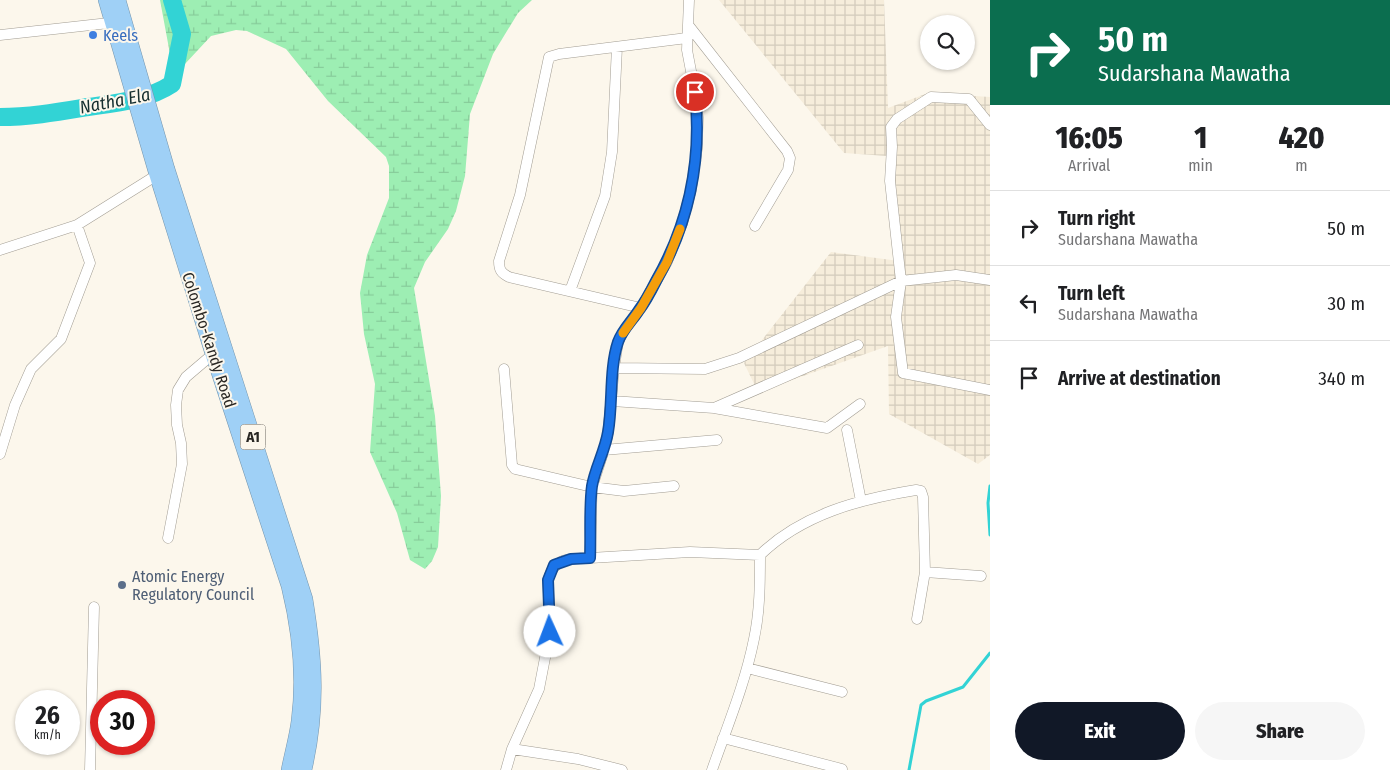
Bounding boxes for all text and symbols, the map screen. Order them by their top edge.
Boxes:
map controls [920,15,975,70]
button: search [920,15,975,70]
text: 50 m [1098,18,1168,60]
icon: right [1015,20,1080,85]
place label: Keels [103,26,138,45]
marker: Keels [87,29,99,41]
text: Sudarshana Mawatha [1098,60,1290,87]
pin [674,71,716,113]
icon: arrive [681,78,709,106]
water label: Natha Ela [78,83,152,119]
text: 16:05 [1055,120,1123,156]
text: 1 [1194,120,1207,156]
text: 420 [1278,120,1325,156]
text: Arrival [1068,156,1110,175]
text: min [1188,156,1213,175]
text: m [1295,156,1308,175]
text: Turn right [1058,207,1135,230]
icon: right [1015,214,1043,242]
text: 50 m [1327,217,1365,240]
text: Sudarshana Mawatha [1058,230,1198,249]
street label: Colombo-Kandy Road [178,270,240,410]
text: Turn left [1058,282,1125,305]
icon: left [1015,289,1043,317]
text: 30 m [1327,292,1365,315]
text: Sudarshana Mawatha [1058,305,1198,324]
icon: arrive [1015,364,1043,392]
text: Arrive at destination [1058,367,1221,390]
text: 340 m [1318,367,1365,390]
road number: A1 [240,424,266,450]
place label: Atomic Energy Regulatory Council [132,567,254,604]
marker: Atomic Energy Regulatory Council [116,579,128,591]
position arrow [523,605,575,657]
speed limit sign: 30 [90,690,155,755]
text: 26 [35,701,60,731]
button: Exit [1015,702,1185,760]
button: Share [1195,702,1365,760]
text: km/h [34,728,61,742]

